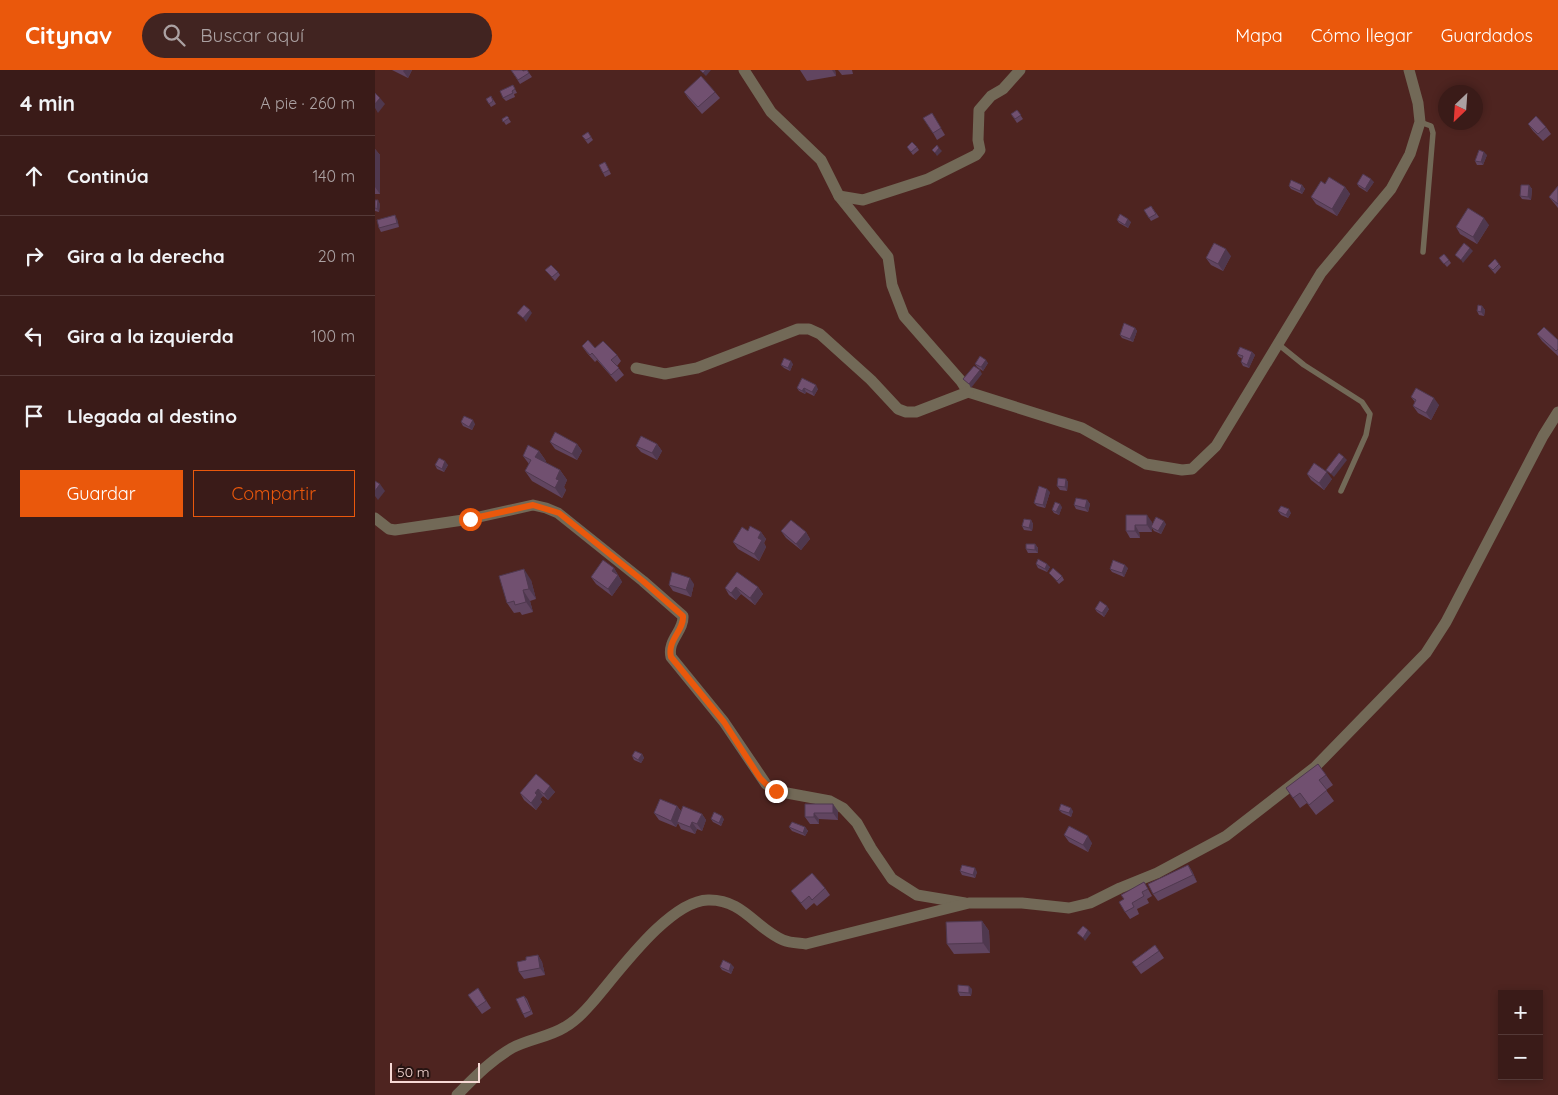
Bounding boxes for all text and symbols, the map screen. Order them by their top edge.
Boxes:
search box [142,13,492,58]
text: Citynav [25,20,112,50]
icon: search [160,21,188,49]
text: Buscar aquí [200,23,304,47]
text: Mapa [1235,24,1283,47]
text: Cómo llegar [1311,24,1413,47]
text: Guardados [1441,24,1533,47]
north arrow [1438,85,1483,130]
text: 4 min [20,90,75,116]
text: A pie · 260 m [260,93,355,113]
icon: ahead [20,162,48,190]
text: Continúa [67,164,149,188]
text: 140 m [312,166,355,186]
icon: right [20,242,48,270]
text: Gira a la derecha [67,244,225,268]
text: 20 m [318,246,355,266]
icon: left [20,322,48,350]
text: Gira a la izquierda [67,324,234,348]
text: 100 m [311,326,355,346]
icon: arrive [20,402,48,430]
text: Llegada al destino [67,404,237,428]
button: Guardar [20,470,183,517]
button: Compartir [193,470,355,517]
route start [459,508,482,531]
route end [765,780,788,803]
map controls [1498,990,1543,1080]
button: + [1498,990,1543,1035]
button: − [1498,1035,1543,1080]
scale bar [390,1060,480,1083]
text: 50 m [397,1063,430,1081]

